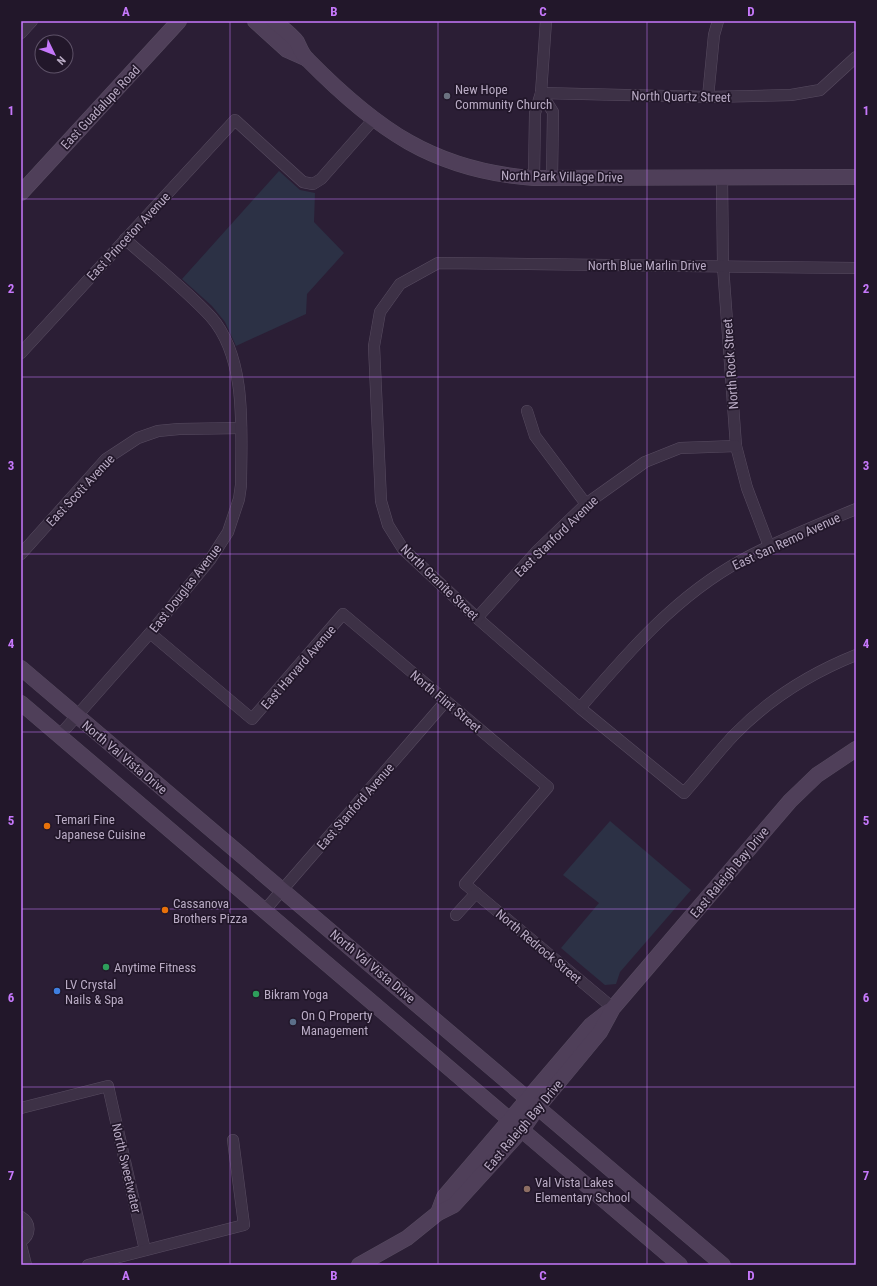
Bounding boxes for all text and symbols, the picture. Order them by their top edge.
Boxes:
text: A [122,4,130,19]
text: B [330,4,338,19]
text: C [539,4,547,19]
text: D [747,4,755,19]
north arrow [34,34,74,74]
text: N [54,54,68,68]
street label: East Guadalupe Road [58,62,143,152]
place label: New Hope Community Church [455,82,552,112]
street label: North Quartz Street [631,88,731,105]
marker: New Hope Community Church [442,91,452,101]
text: 1 [8,103,14,118]
text: 1 [863,103,869,118]
street label: North Park Village Drive [501,168,623,185]
street label: East Princeton Avenue [84,189,173,283]
street label: North Blue Marlin Drive [588,258,706,273]
text: 2 [8,281,15,296]
text: 2 [863,281,870,296]
street label: North Rock Street [720,318,741,410]
street label: East Scott Avenue [43,451,118,529]
text: 3 [8,458,14,473]
text: 3 [863,458,869,473]
street label: East Stanford Avenue [512,493,601,580]
street label: East San Remo Avenue [730,510,843,573]
street label: East Douglas Avenue [146,541,224,635]
street label: North Granite Street [398,541,482,623]
street label: East Harvard Avenue [258,622,339,712]
text: 4 [8,636,15,651]
text: 4 [863,636,870,651]
street label: North Flint Street [407,667,484,735]
street label: North Val Vista Drive [79,717,170,797]
street label: East Stanford Avenue [314,760,397,853]
place label: Temari Fine Japanese Cuisine [55,812,146,842]
text: 5 [8,813,15,828]
text: 5 [863,813,870,828]
marker: Temari Fine Japanese Cuisine [42,821,52,831]
street label: East Raleigh Bay Drive [687,824,772,921]
place label: Cassanova Brothers Pizza [173,896,247,926]
marker: Cassanova Brothers Pizza [160,905,170,915]
street label: North Redrock Street [493,906,585,987]
street label: North Val Vista Drive [327,926,418,1006]
place label: Anytime Fitness [114,960,196,975]
marker: Anytime Fitness [101,962,111,972]
place label: LV Crystal Nails & Spa [65,977,124,1007]
marker: LV Crystal Nails & Spa [52,986,62,996]
place label: Bikram Yoga [264,987,328,1002]
marker: Bikram Yoga [251,989,261,999]
text: 6 [8,990,15,1005]
text: 6 [863,990,870,1005]
place label: On Q Property Management [301,1008,373,1038]
marker: On Q Property Management [288,1017,298,1027]
street label: East Raleigh Bay Drive [481,1077,566,1174]
street label: North Sweetwater [109,1122,144,1215]
text: 7 [8,1168,15,1183]
text: 7 [863,1168,870,1183]
place label: Val Vista Lakes Elementary School [535,1175,630,1205]
marker: Val Vista Lakes Elementary School [522,1184,532,1194]
text: A [122,1268,130,1283]
text: B [330,1268,338,1283]
text: C [539,1268,547,1283]
text: D [747,1268,755,1283]

